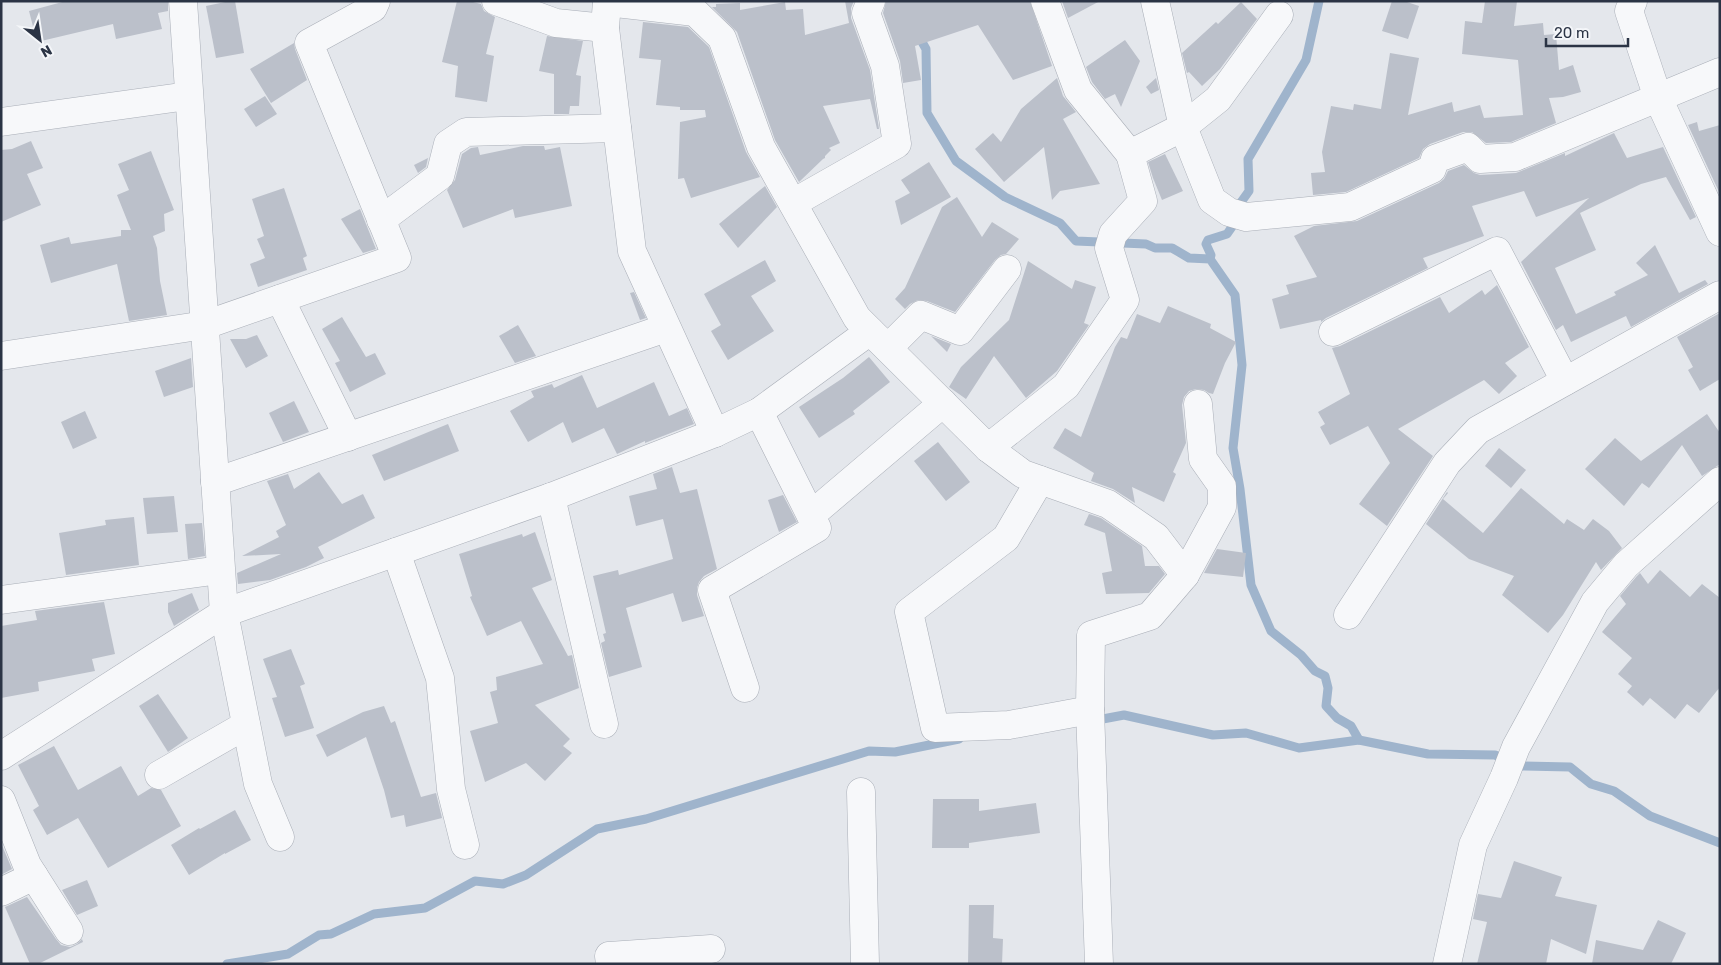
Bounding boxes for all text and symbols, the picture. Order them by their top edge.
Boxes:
north arrow [15,15,65,65]
scale bar [1546,15,1628,47]
text: 20 m [1554,24,1589,42]
text: N [38,41,55,61]

